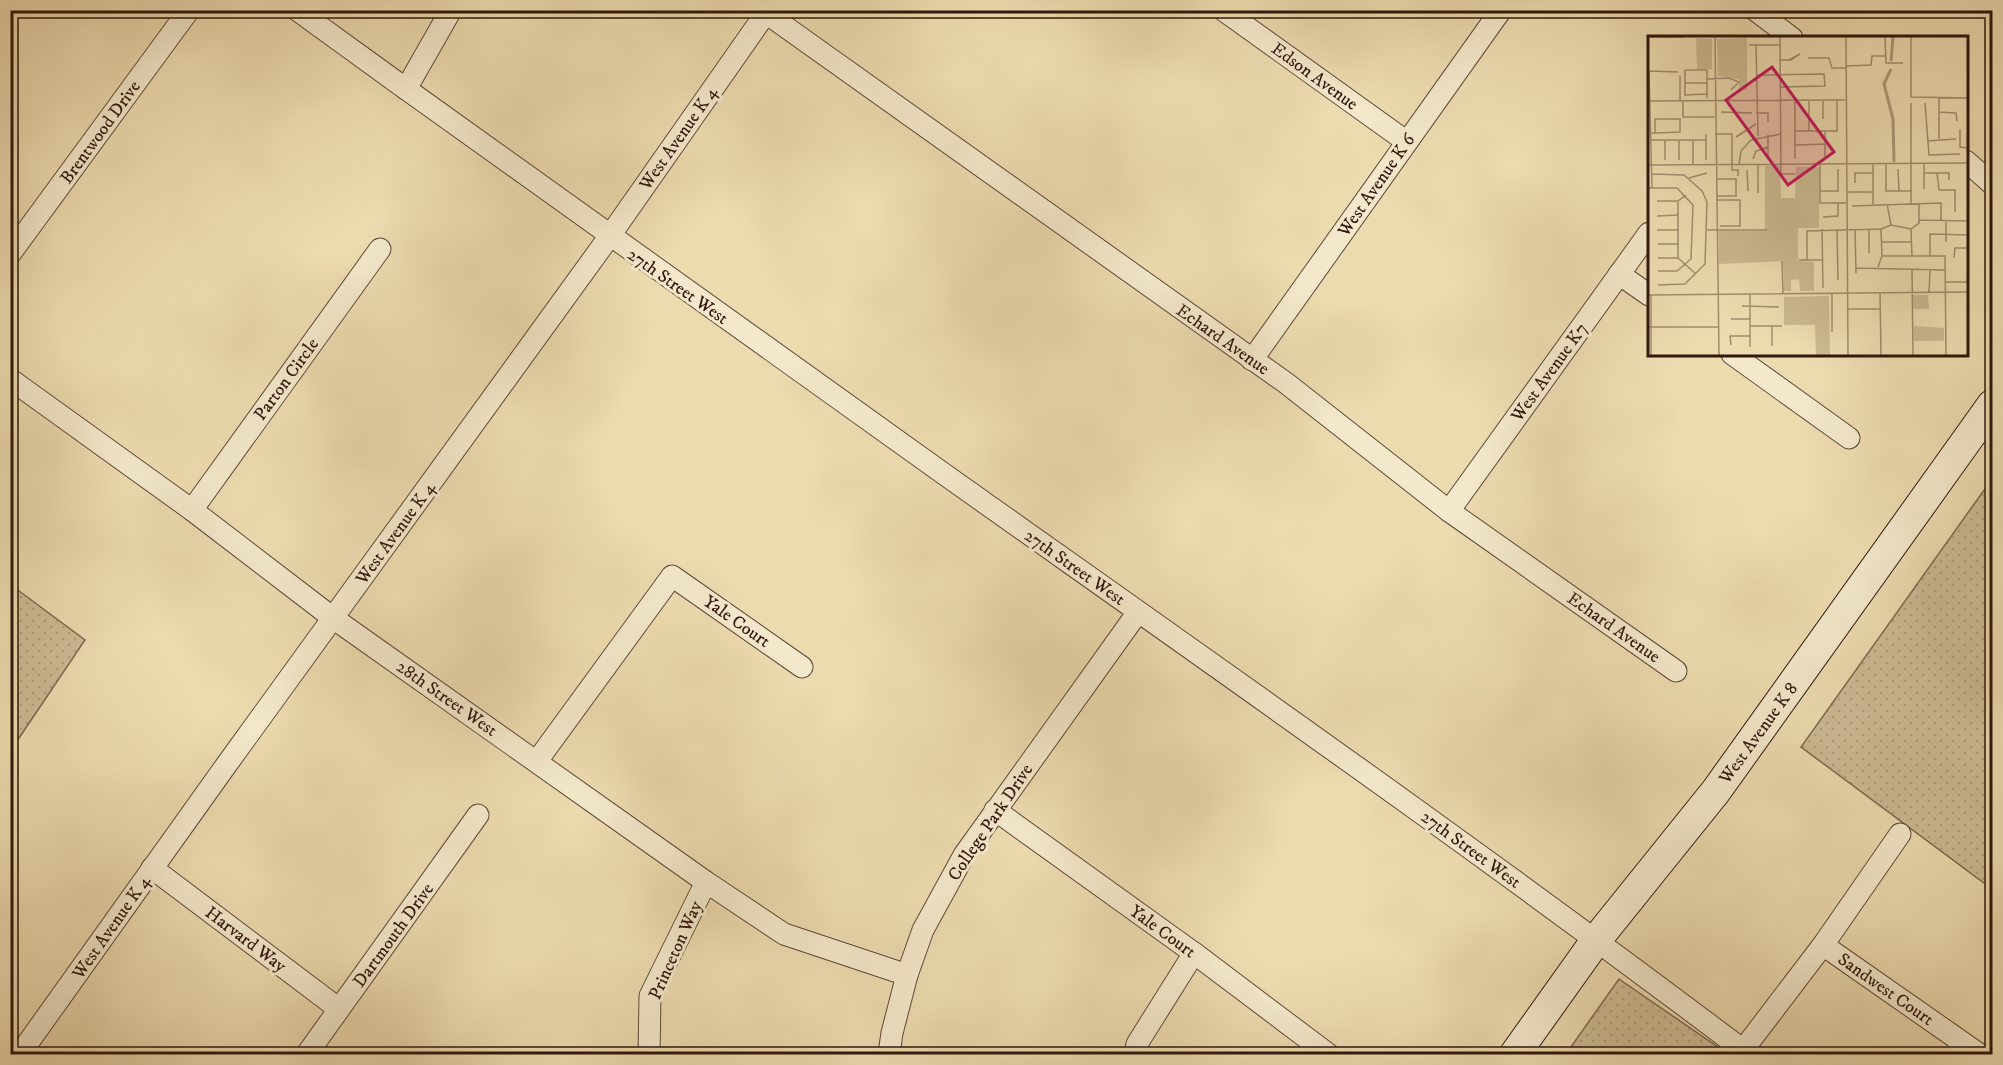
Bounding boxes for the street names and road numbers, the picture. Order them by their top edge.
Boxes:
street label: Edson Avenue [1267,38,1362,116]
street label: Brentwood Drive [56,77,146,189]
street label: West Avenue K 4 [634,82,723,195]
street label: West Avenue K 6 [1333,129,1421,242]
street label: 27th Street West [623,244,732,330]
street label: Echard Avenue [1171,300,1273,380]
street label: West Avenue K7 [1506,319,1593,427]
street label: Parton Circle [250,334,324,425]
street label: West Avenue K 4 [351,478,441,590]
street label: 27th Street West [1020,525,1129,611]
street label: Echard Avenue [1562,588,1664,668]
street label: Yale Court [699,591,774,653]
street label: 28th Street West [392,656,501,742]
street label: West Avenue K 8 [1714,679,1803,789]
street label: College Park Drive [944,760,1038,885]
street label: 27th Street West [1416,806,1525,894]
street label: West Avenue K 4 [67,871,156,984]
street label: Dartmouth Drive [349,879,439,992]
street label: Princeton Way [644,897,708,1003]
street label: Yale Court [1125,900,1200,963]
street label: Harvard Way [200,902,291,978]
street label: Sandwest Court [1833,949,1938,1031]

